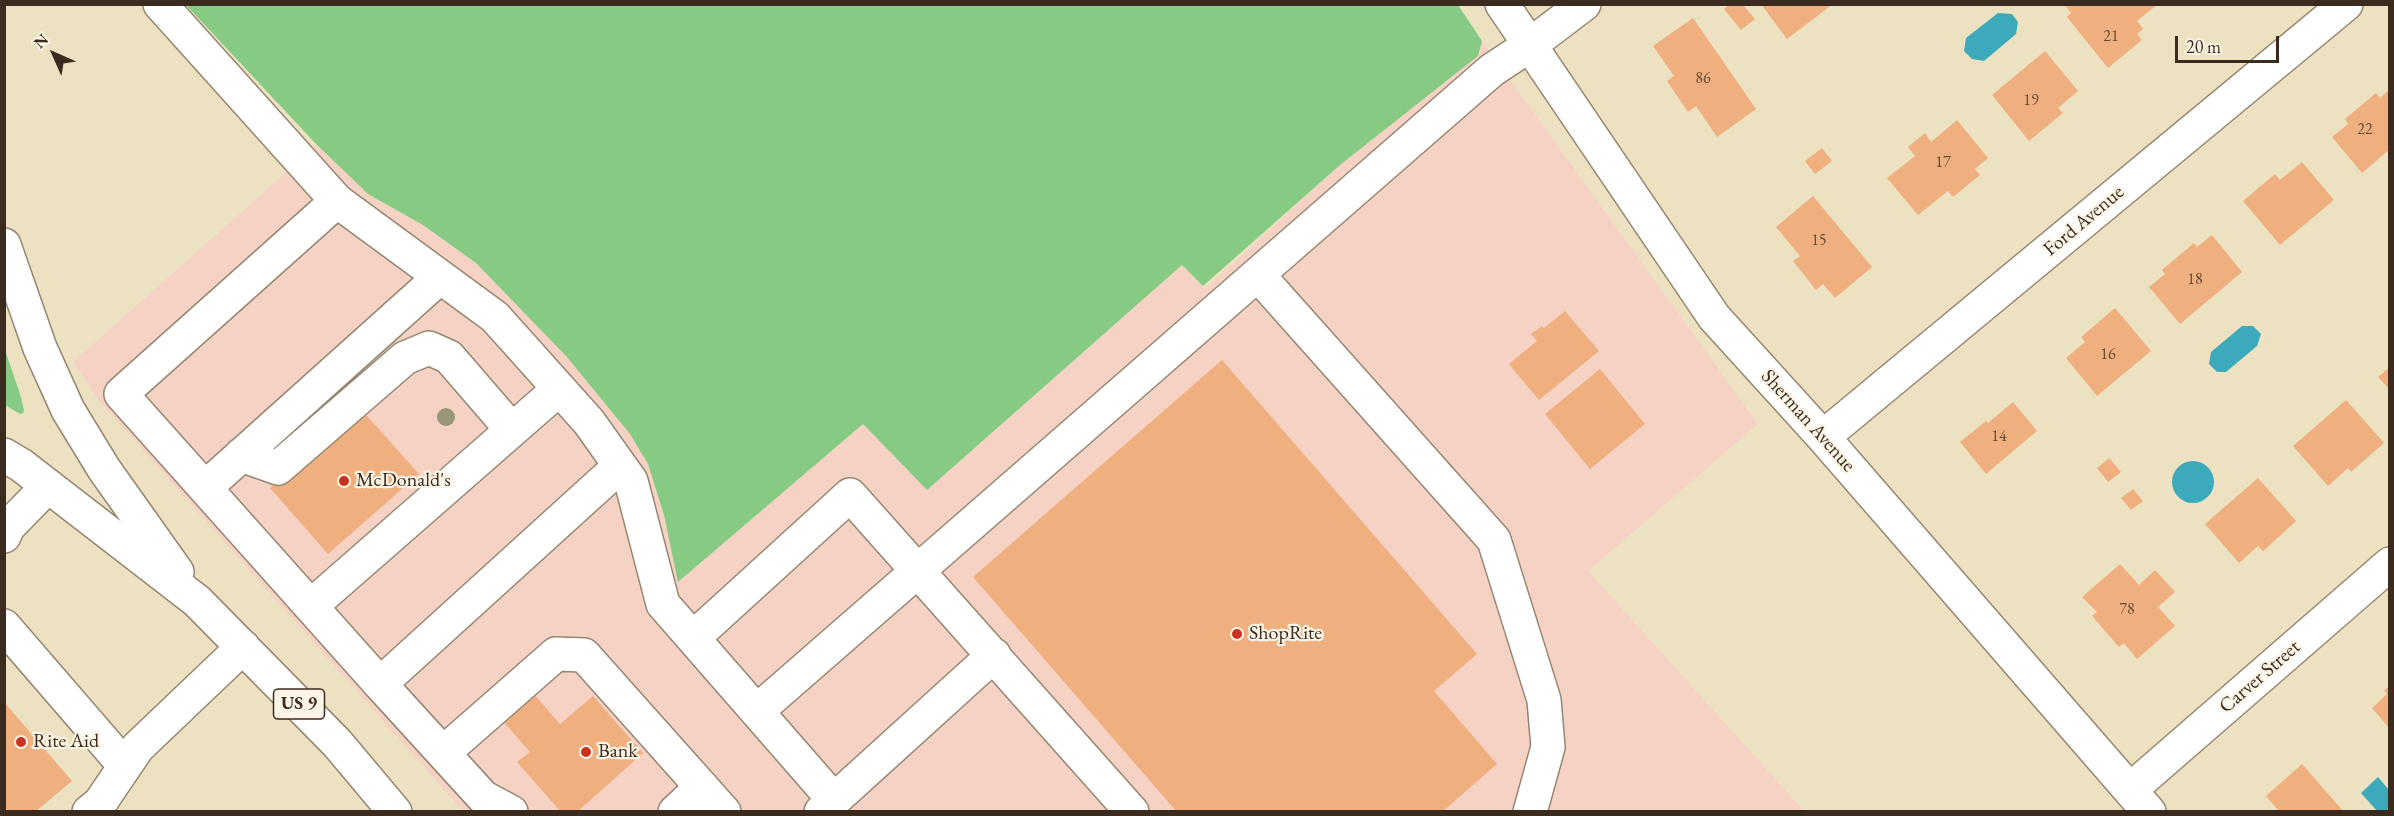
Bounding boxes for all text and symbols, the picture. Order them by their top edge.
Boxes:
north arrow [24,24,84,84]
scale bar [2178,24,2282,62]
house number: 21 [2103,27,2119,47]
text: N [29,29,53,53]
text: 20 m [2186,35,2221,58]
house number: 86 [1695,69,1711,89]
house number: 19 [2023,91,2039,111]
house number: 22 [2357,120,2373,140]
house number: 17 [1935,153,1951,173]
street label: Ford Avenue [2039,180,2129,262]
house number: 15 [1811,231,1827,251]
house number: 18 [2187,270,2203,290]
house number: 16 [2100,345,2116,365]
street label: Sherman Avenue [1756,365,1860,477]
house number: 14 [1991,427,2007,447]
place label: McDonald's [356,469,451,493]
marker: McDonald's [337,474,351,488]
house number: 78 [2119,600,2135,620]
place label: ShopRite [1249,622,1322,646]
marker: ShopRite [1230,627,1244,641]
street label: Carver Street [2215,635,2305,719]
road number: US 9 [274,689,324,719]
place label: Rite Aid [33,730,99,754]
marker: Rite Aid [14,735,28,749]
place label: Bank [598,740,638,764]
marker: Bank [579,745,593,759]

